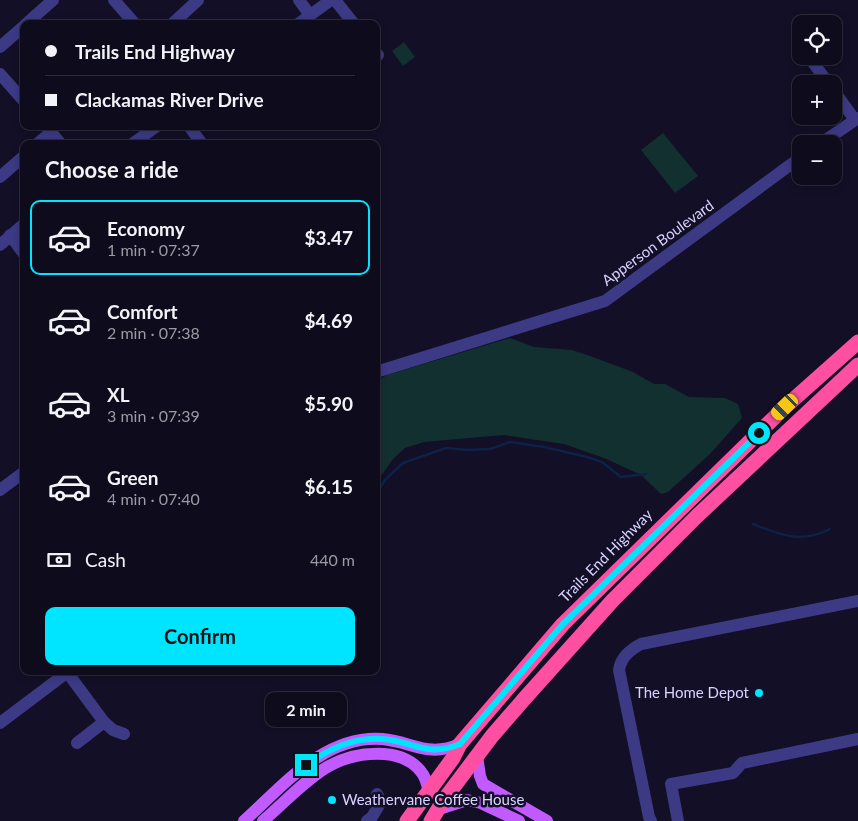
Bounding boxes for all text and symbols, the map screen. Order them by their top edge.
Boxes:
map controls [792,15,842,185]
button: locate [792,15,842,65]
text: Trails End Highway [75,40,235,63]
button: + [792,75,842,125]
text: Clackamas River Drive [75,88,264,111]
button: − [792,135,842,185]
text: Choose a ride [45,156,179,183]
street label: Apperson Boulevard [598,196,717,289]
icon: car [47,215,92,260]
text: Economy [107,217,185,240]
text: $3.47 [304,226,353,249]
text: 1 min · 07:37 [107,240,200,259]
icon: car [47,298,92,343]
text: Comfort [107,300,178,323]
text: $4.69 [304,309,353,332]
text: 2 min · 07:38 [107,323,200,342]
icon: car [47,381,92,426]
text: XL [107,383,130,406]
car [768,391,801,423]
text: $5.90 [304,392,353,415]
text: 3 min · 07:39 [107,406,200,425]
route start [748,422,770,444]
icon: car [47,464,92,509]
text: Green [107,466,158,489]
text: $6.15 [304,475,353,498]
text: 4 min · 07:40 [107,489,200,508]
street label: Trails End Highway [555,505,656,606]
icon: cash [45,546,73,574]
text: Cash [85,548,126,571]
text: 440 m [310,550,355,569]
button: Confirm [45,607,355,665]
place label: The Home Depot [635,683,750,701]
marker: The Home Depot [753,687,765,699]
callout: 2 min [265,692,347,728]
text: 2 min [286,700,326,719]
route end [295,754,317,776]
place label: Weathervane Coffee House [342,790,524,808]
marker: Weathervane Coffee House [326,794,338,806]

